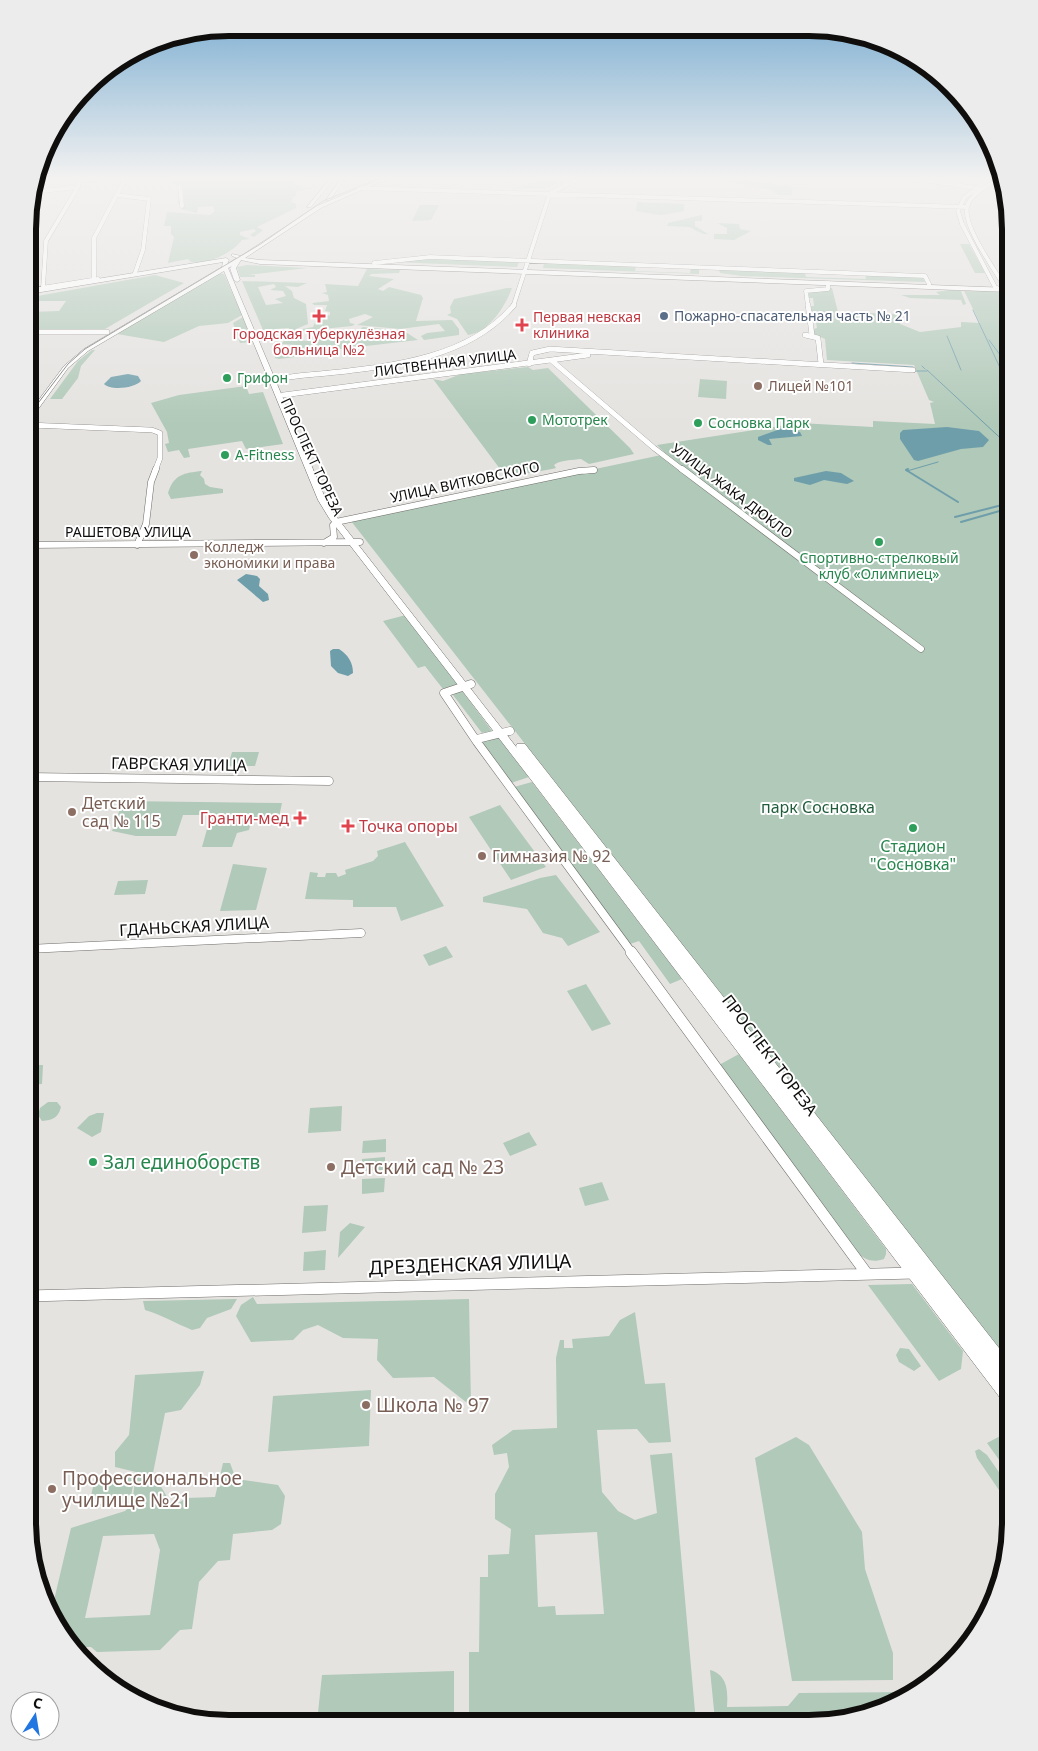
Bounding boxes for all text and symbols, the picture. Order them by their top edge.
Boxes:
place label: Пожарно-спасательная часть № 21 [674,306,911,325]
place label: Первая невская клиника [533,307,641,342]
marker: Городская туберкулёзная больница №2 [312,309,326,323]
marker: Пожарно-спасательная часть № 21 [658,310,670,322]
marker: Первая невская клиника [515,318,529,332]
place label: Городская туберкулёзная больница №2 [233,324,405,359]
street label: ЛИСТВЕННАЯ УЛИЦА [373,344,517,381]
place label: Грифон [237,368,288,387]
marker: Грифон [221,372,233,384]
place label: Лицей №101 [768,376,853,395]
marker: Лицей №101 [752,380,764,392]
street label: ПРОСПЕКТ ТОРЕЗА [277,395,348,519]
place label: Мототрек [542,410,608,429]
place label: Сосновка Парк [708,413,810,432]
marker: Мототрек [526,414,538,426]
marker: Сосновка Парк [692,417,704,429]
street label: УЛИЦА ЖАКА ДЮКЛО [668,439,797,542]
place label: A-Fitness [235,445,295,464]
marker: A-Fitness [219,449,231,461]
street label: УЛИЦА ВИТКОВСКОГО [389,456,541,507]
street label: РАШЕТОВА УЛИЦА [65,522,191,541]
marker: Спортивно-стрелковый клуб «Олимпиец» [873,536,885,548]
place label: Колледж экономики и права [204,537,335,572]
place label: Спортивно-стрелковый клуб «Олимпиец» [799,548,959,583]
marker: Колледж экономики и права [188,549,200,561]
street label: ГАВРСКАЯ УЛИЦА [111,752,248,776]
place label: Детский сад № 115 [82,792,161,832]
park label: парк Сосновка [761,796,875,818]
marker: Детский сад № 115 [66,806,78,818]
place label: Гранти-мед [200,807,289,829]
marker: Гранти-мед [293,811,307,825]
place label: Точка опоры [359,815,458,837]
marker: Точка опоры [341,819,355,833]
marker: Стадион "Сосновка" [907,822,919,834]
place label: Стадион "Сосновка" [870,835,956,875]
place label: Гимназия № 92 [492,845,611,867]
marker: Гимназия № 92 [476,850,488,862]
street label: ГДАНЬСКАЯ УЛИЦА [119,911,270,941]
street label: ПРОСПЕКТ ТОРЕЗА [717,990,823,1121]
place label: Зал единоборств [103,1149,260,1175]
place label: Детский сад № 23 [341,1154,504,1180]
marker: Зал единоборств [87,1156,99,1168]
marker: Детский сад № 23 [325,1161,337,1173]
street label: ДРЕЗДЕНСКАЯ УЛИЦА [368,1247,572,1281]
place label: Школа № 97 [376,1392,489,1418]
marker: Школа № 97 [360,1399,372,1411]
place label: Профессиональное училище №21 [62,1465,242,1513]
marker: Профессиональное училище №21 [46,1483,58,1495]
north arrow [10,1691,60,1741]
text: С [31,1693,44,1713]

